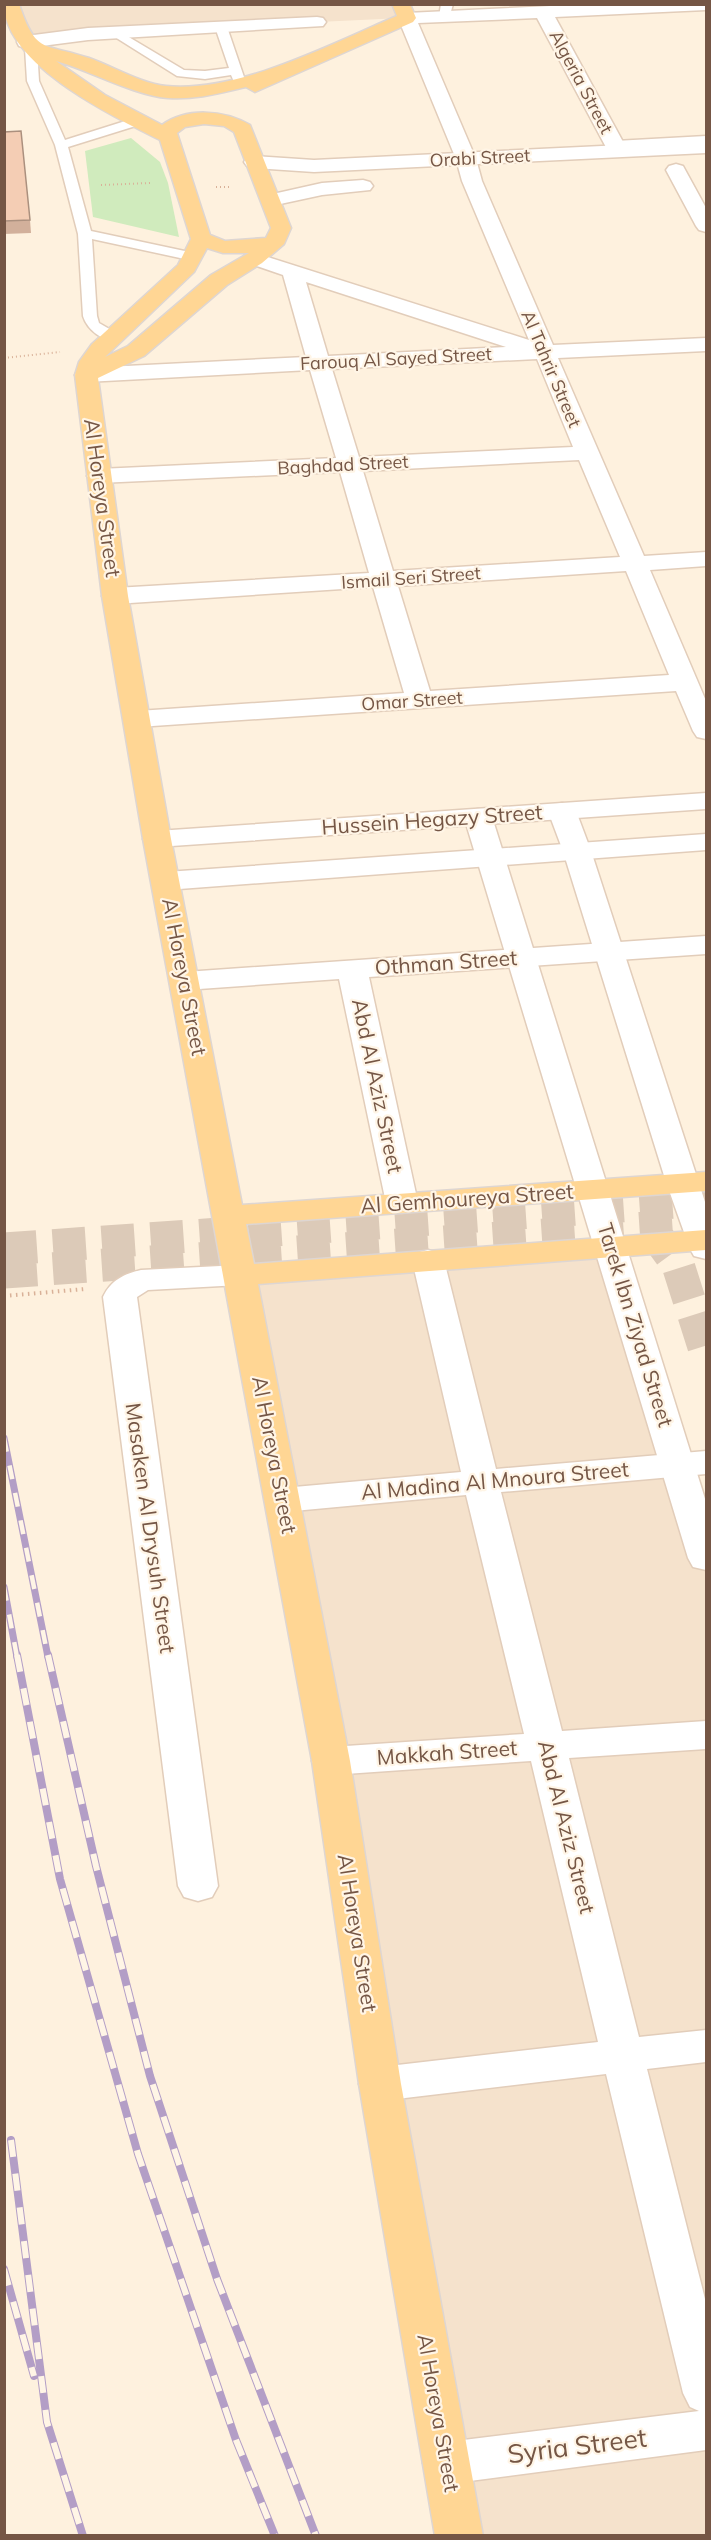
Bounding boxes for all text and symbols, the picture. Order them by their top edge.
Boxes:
street label: Algeria Street [544,26,618,138]
street label: Orabi Street [429,143,531,172]
street label: Al Tahrir Street [516,307,586,431]
street label: Farouq Al Sayed Street [300,342,492,375]
street label: Al Horeya Street [79,417,127,579]
street label: Baghdad Street [277,450,409,479]
street label: Ismail Seri Street [340,561,481,594]
street label: Omar Street [361,685,463,716]
street label: Hussein Hegazy Street [321,798,543,840]
street label: Al Horeya Street [157,896,213,1058]
street label: Othman Street [374,944,518,980]
street label: Abd Al Aziz Street [347,996,409,1175]
street label: Al Gemhoureya Street [360,1178,574,1218]
street label: Tarek Ibn Ziyad Street [593,1220,679,1430]
street label: Al Horeya Street [247,1374,303,1536]
street label: Masaken Al Drysuh Street [121,1401,181,1655]
street label: Al Madina Al Mnoura Street [360,1455,630,1505]
street label: Makkah Street [376,1734,518,1770]
street label: Abd Al Aziz Street [533,1737,601,1916]
street label: Al Horeya Street [333,1852,383,2014]
street label: Al Horeya Street [412,2332,466,2494]
street label: Syria Street [506,2421,648,2470]

